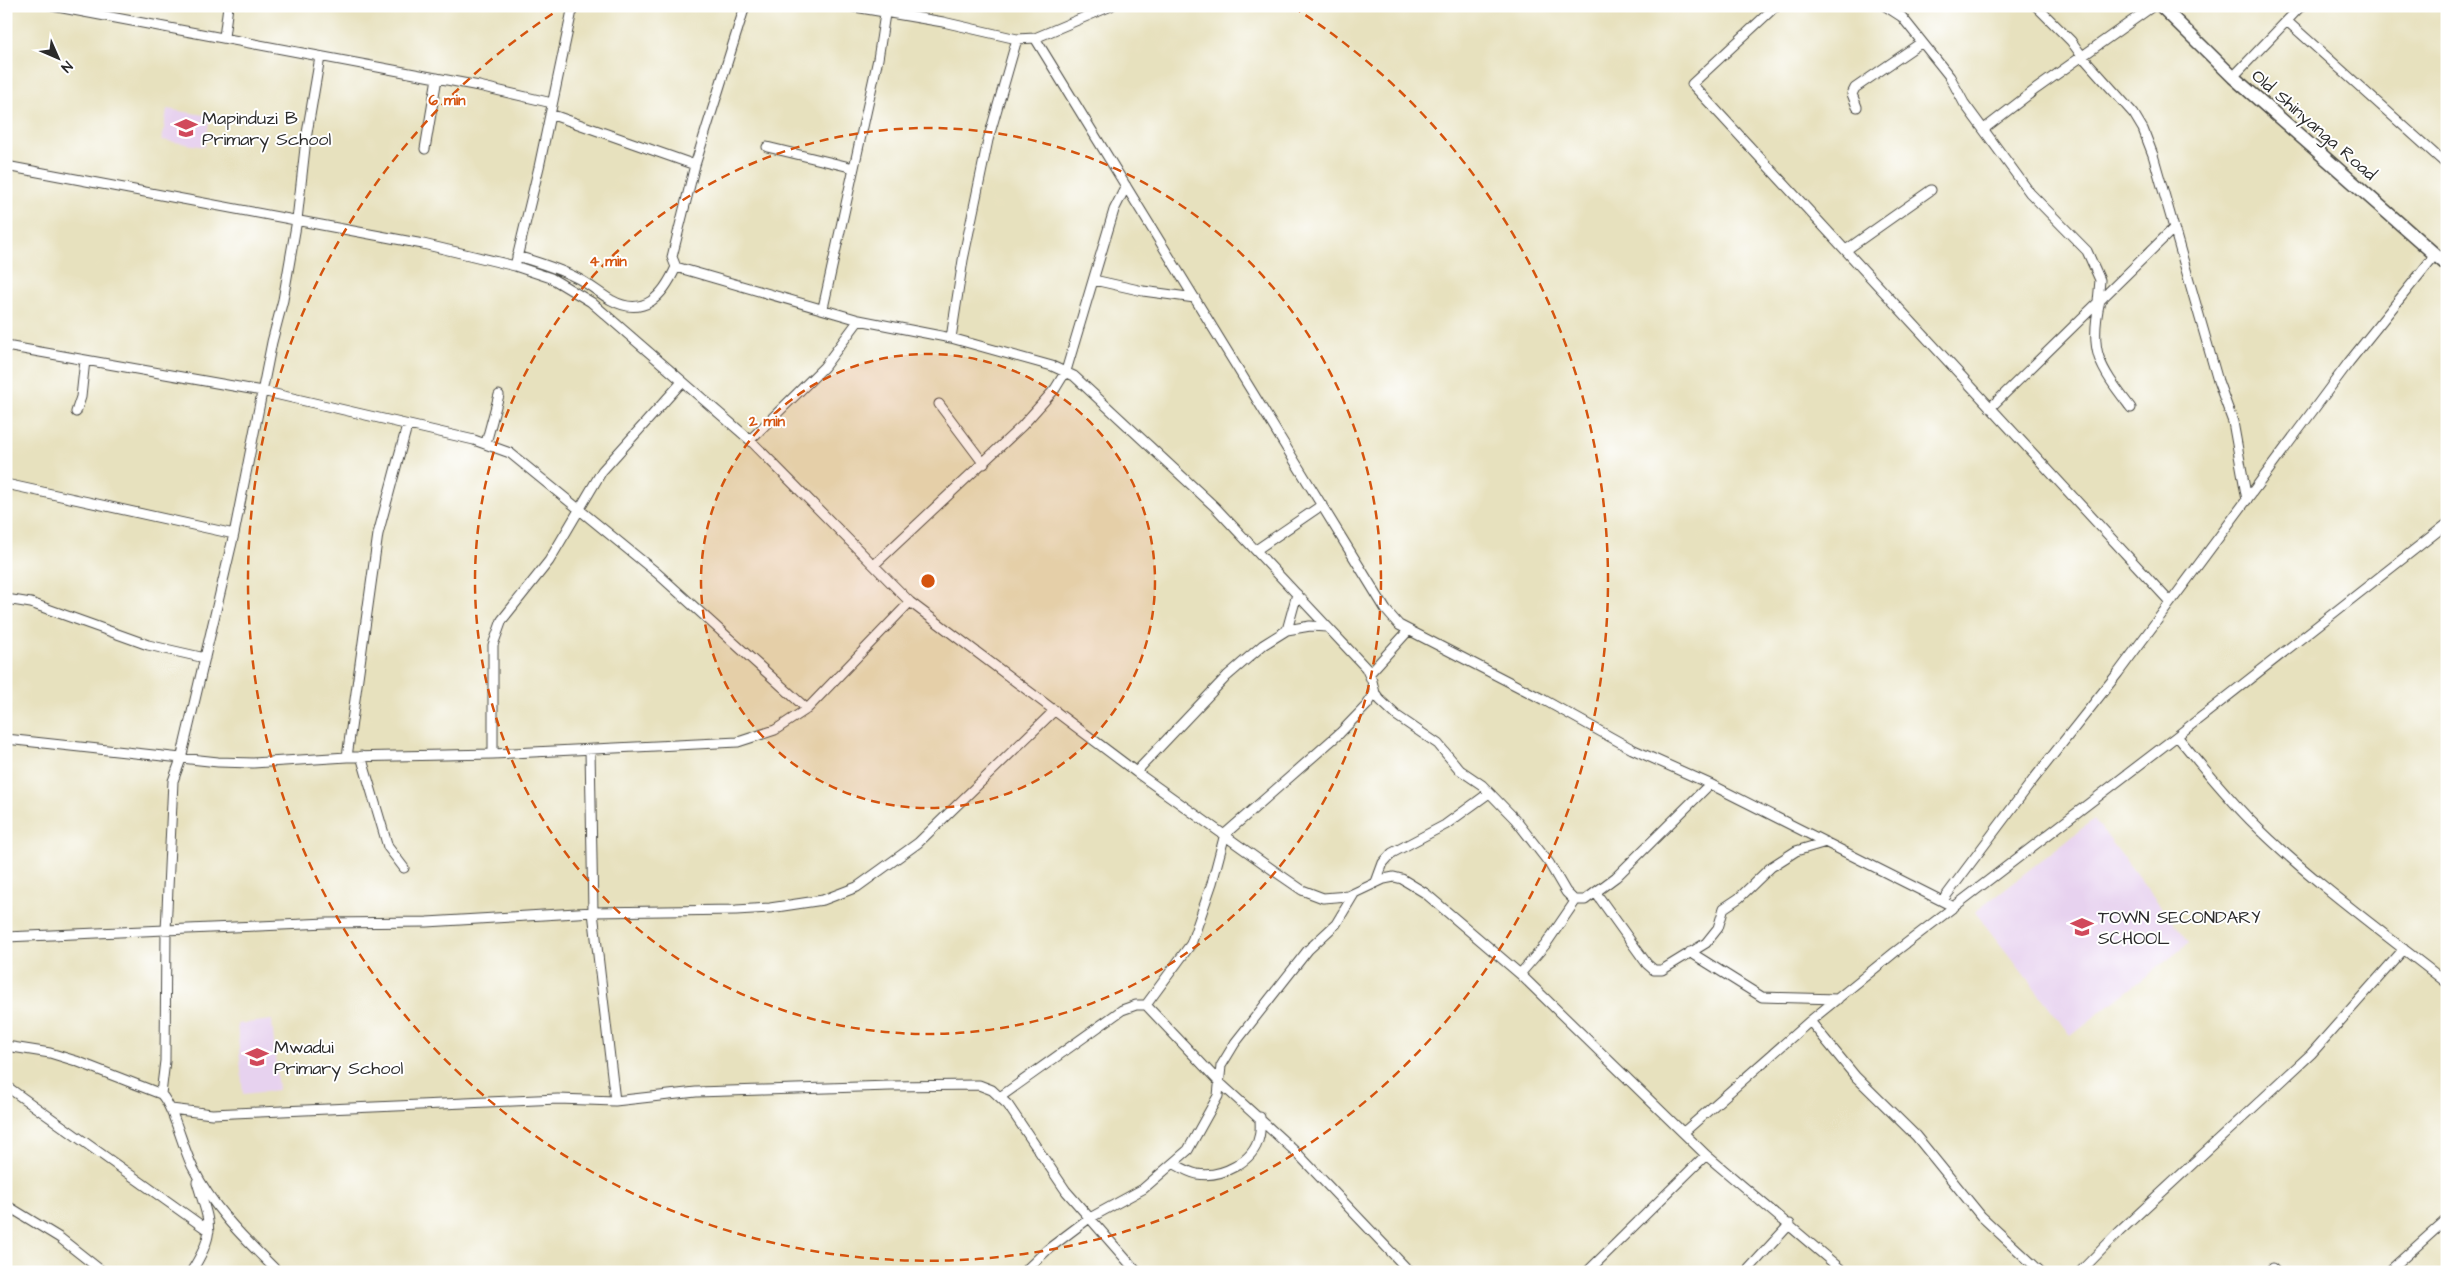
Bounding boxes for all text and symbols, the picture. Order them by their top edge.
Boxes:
north arrow [32,32,82,82]
text: N [56,56,77,77]
street label: Old Shinyanga Road [2245,64,2382,187]
text: 6 min [429,90,466,111]
place label: Mapinduzi B Primary School [202,106,331,153]
school or university icon: Mapinduzi B Primary School [173,115,199,141]
text: 4 min [589,251,627,272]
text: 2 min [748,411,786,432]
centre of rings [919,572,937,590]
place label: TOWN SECONDARY SCHOOL [2098,905,2261,951]
school or university icon: TOWN SECONDARY SCHOOL [2069,914,2095,940]
place label: Mwadui Primary School [274,1035,403,1082]
school or university icon: Mwadui Primary School [244,1044,270,1070]

